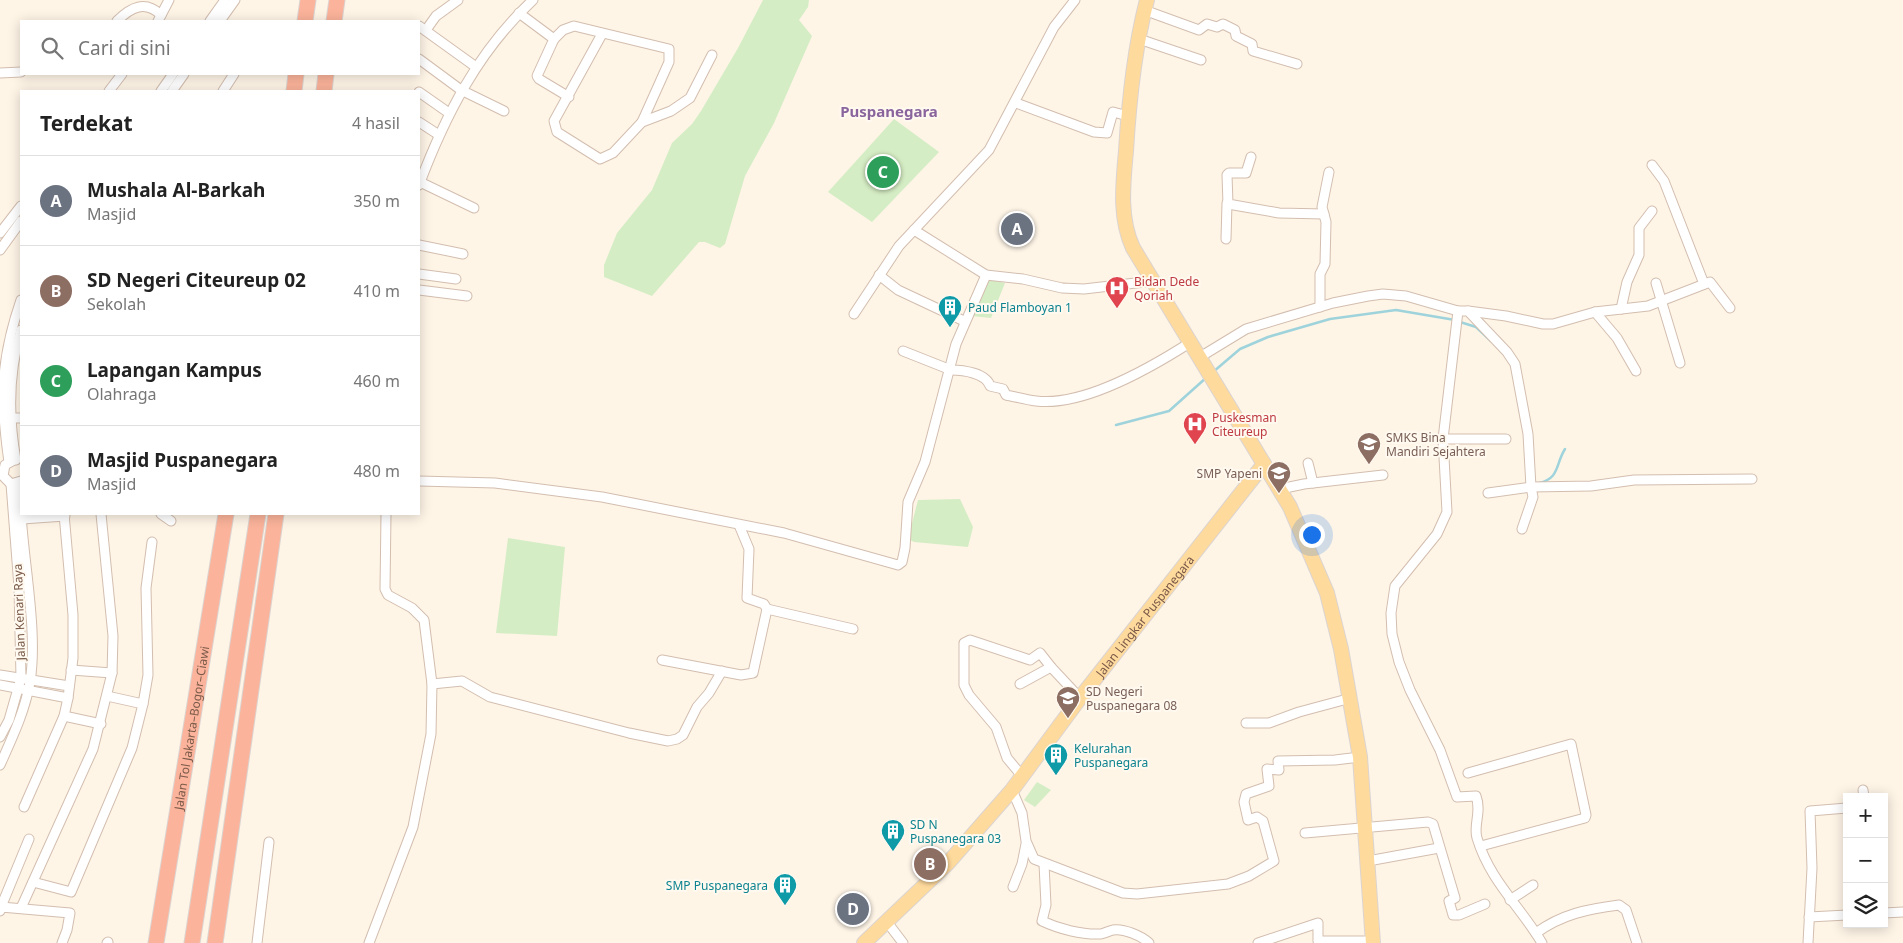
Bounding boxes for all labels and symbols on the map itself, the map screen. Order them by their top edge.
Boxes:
district label: Puspanegara [840,101,938,121]
pin: C [867,153,899,191]
pin: A [1001,210,1033,248]
place label: Bidan Dede Qoriah [1134,273,1199,304]
hospital icon: Bidan Dede Qoriah [1104,275,1130,309]
building icon: Paud Flamboyan 1 [937,294,963,328]
place label: Paud Flamboyan 1 [968,299,1072,316]
place label: Puskesman Citeureup [1212,409,1277,440]
hospital icon: Puskesman Citeureup [1182,411,1208,445]
place label: SMKS Bina Mandiri Sejahtera [1386,429,1486,460]
school or university icon: SMKS Bina Mandiri Sejahtera [1356,431,1382,465]
school or university icon: SMP Yapeni [1266,460,1292,494]
place label: SMP Yapeni [1197,465,1262,482]
your location [1299,522,1325,548]
street label: Jalan Lingkar Puspanegara [1091,552,1198,681]
street label: Jalan Kenari Raya [9,563,29,662]
street label: Jalan Tol Jakarta–Bogor–Ciawi [169,645,213,812]
place label: SD Negeri Puspanegara 08 [1086,683,1177,714]
school or university icon: SD Negeri Puspanegara 08 [1055,685,1081,719]
place label: Kelurahan Puspanegara [1074,740,1148,771]
building icon: Kelurahan Puspanegara [1043,742,1069,776]
place label: SD N Puspanegara 03 [910,816,1001,847]
building icon: SD N Puspanegara 03 [880,818,906,852]
pin: B [914,845,946,883]
building icon: SMP Puspanegara [772,872,798,906]
place label: SMP Puspanegara [666,877,768,894]
pin: D [837,890,869,928]

